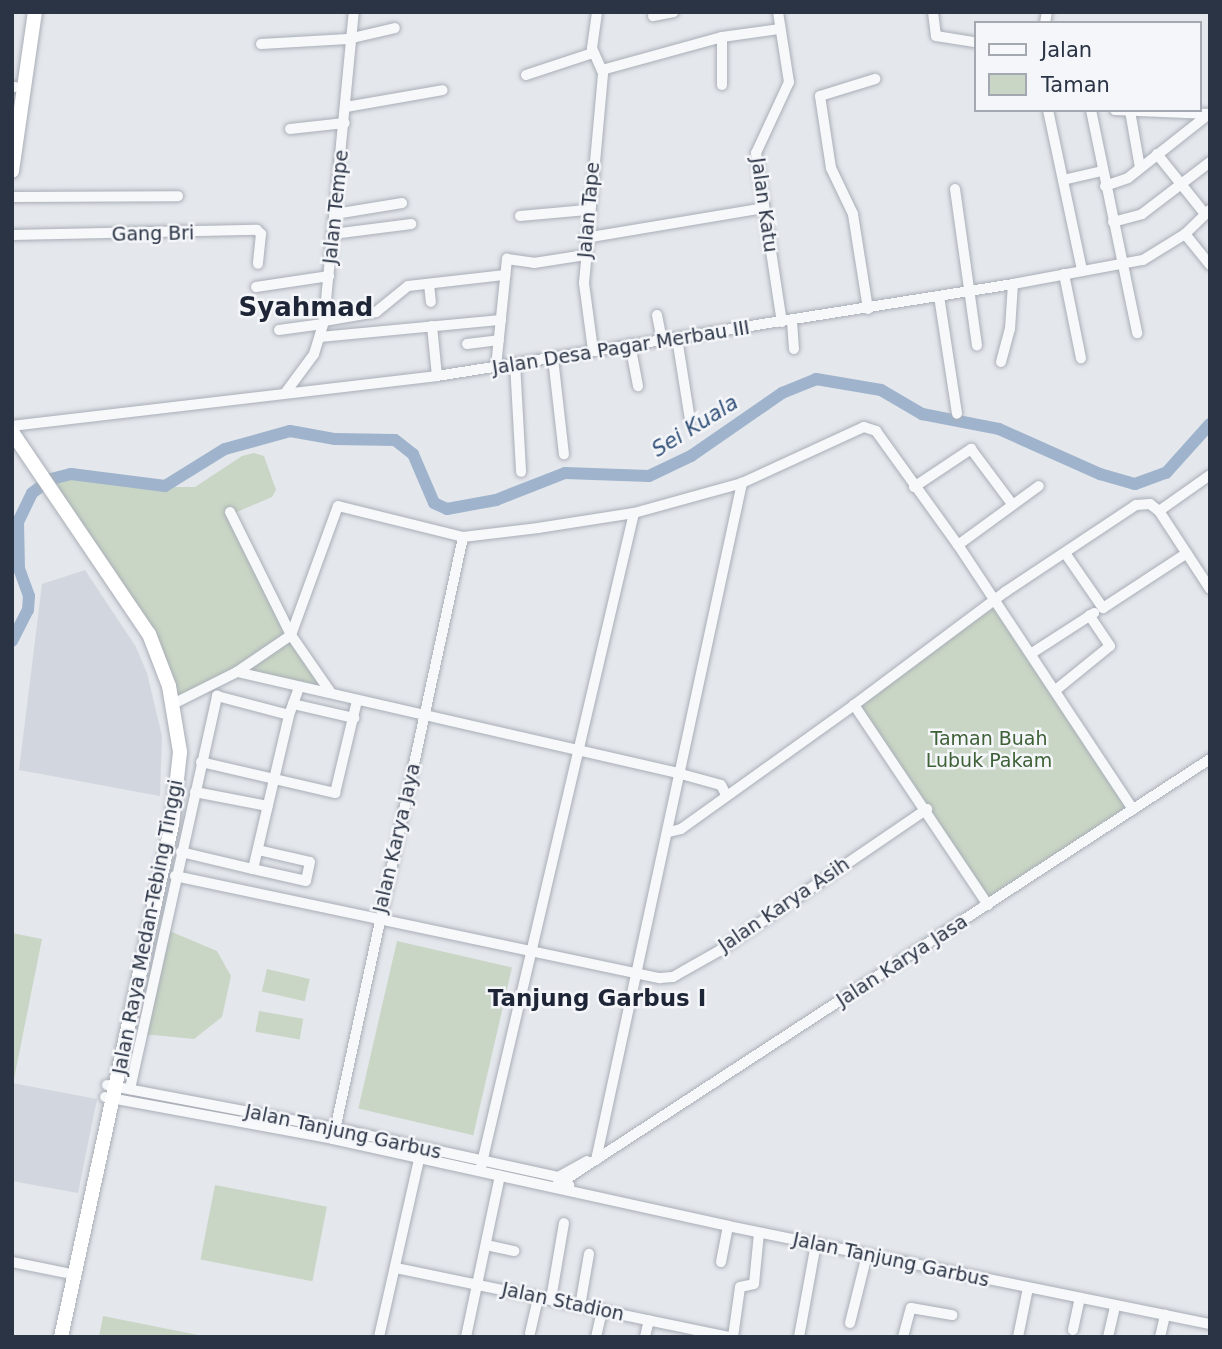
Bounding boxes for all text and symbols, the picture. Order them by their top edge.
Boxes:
legend [974,21,1201,112]
text: Jalan [1041,38,1092,62]
text: Taman [1041,73,1110,97]
street label: Jalan Tempe [319,149,353,265]
street label: Jalan Katu [746,156,782,254]
street label: Jalan Tape [573,161,605,259]
street label: Gang Bri [111,222,195,246]
district label: Syahmad [239,292,373,324]
street label: Jalan Desa Pagar Merbau III [491,316,751,380]
water label: Sei Kuala [647,390,743,462]
park label: Taman Buah Lubuk Pakam [926,728,1052,772]
street label: Jalan Karya Jaya [369,761,425,915]
street label: Jalan Raya Medan-Tebing Tinggi [108,778,188,1076]
street label: Jalan Karya Asih [714,853,854,957]
street label: Jalan Karya Jasa [832,910,972,1012]
district label: Tanjung Garbus I [488,984,706,1012]
street label: Jalan Tanjung Garbus [243,1100,443,1164]
street label: Jalan Tanjung Garbus [791,1228,991,1292]
street label: Jalan Stadion [500,1278,626,1326]

